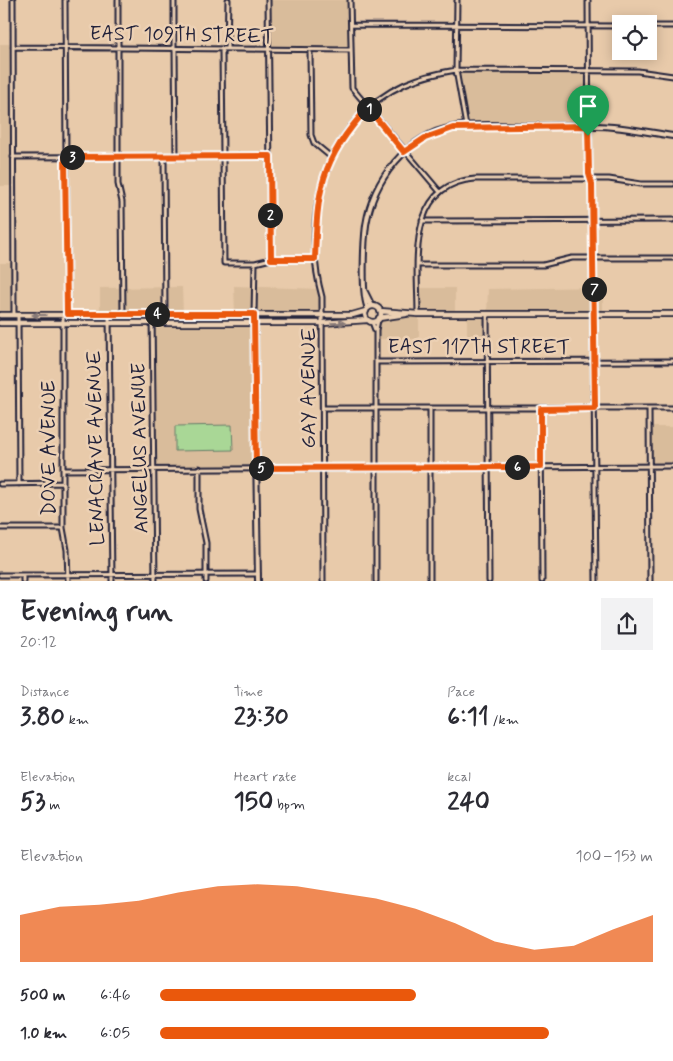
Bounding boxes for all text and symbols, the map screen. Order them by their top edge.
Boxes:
map controls [612,15,657,60]
button: locate [612,15,657,60]
street label: EAST 109TH STREET [89,20,275,51]
pin [567,85,609,136]
icon: arrive [574,92,602,120]
pin: 1 [356,96,382,122]
text: 1 [366,100,373,118]
pin: 3 [60,144,84,170]
text: 3 [69,148,76,166]
pin: 2 [258,202,282,228]
text: 2 [267,206,274,224]
pin: 7 [582,276,606,302]
text: 7 [590,280,599,298]
pin: 4 [144,302,170,326]
text: 4 [153,305,162,323]
one-way arrow [31,311,47,319]
one-way arrow [331,318,347,326]
street label: GAY AVENUE [296,328,323,448]
street label: EAST 117TH STREET [388,334,570,361]
street label: LENACRAVE AVENUE [81,350,112,546]
street label: ANGELUS AVENUE [126,362,155,534]
street label: DOVE AVENUE [36,380,63,516]
pin: 6 [504,454,530,480]
pin: 5 [248,456,274,480]
text: 6 [514,458,521,476]
text: 5 [257,459,266,477]
text: Evening run [20,594,173,631]
button: share [601,598,653,650]
text: 20:12 [20,632,57,653]
text: Distance [20,683,69,701]
text: Time [234,683,263,701]
text: Pace [447,683,475,701]
text: 3.80 [20,701,65,734]
text: 23:30 [234,701,289,734]
text: 6:11 [447,701,489,734]
text: km [65,711,89,729]
text: /km [489,711,519,729]
text: Elevation [20,768,75,786]
text: Heart rate [234,768,297,786]
text: kcal [447,768,471,786]
text: 53 [20,786,46,819]
text: 150 [234,786,273,819]
text: 240 [447,786,490,819]
text: m [46,796,61,814]
text: bpm [273,796,305,814]
text: Elevation [20,846,83,867]
text: 100–153 m [575,846,653,867]
text: 500 m [20,985,65,1006]
text: 6:46 [100,985,131,1006]
text: 1.0 km [20,1023,67,1044]
text: 6:05 [100,1023,130,1044]

